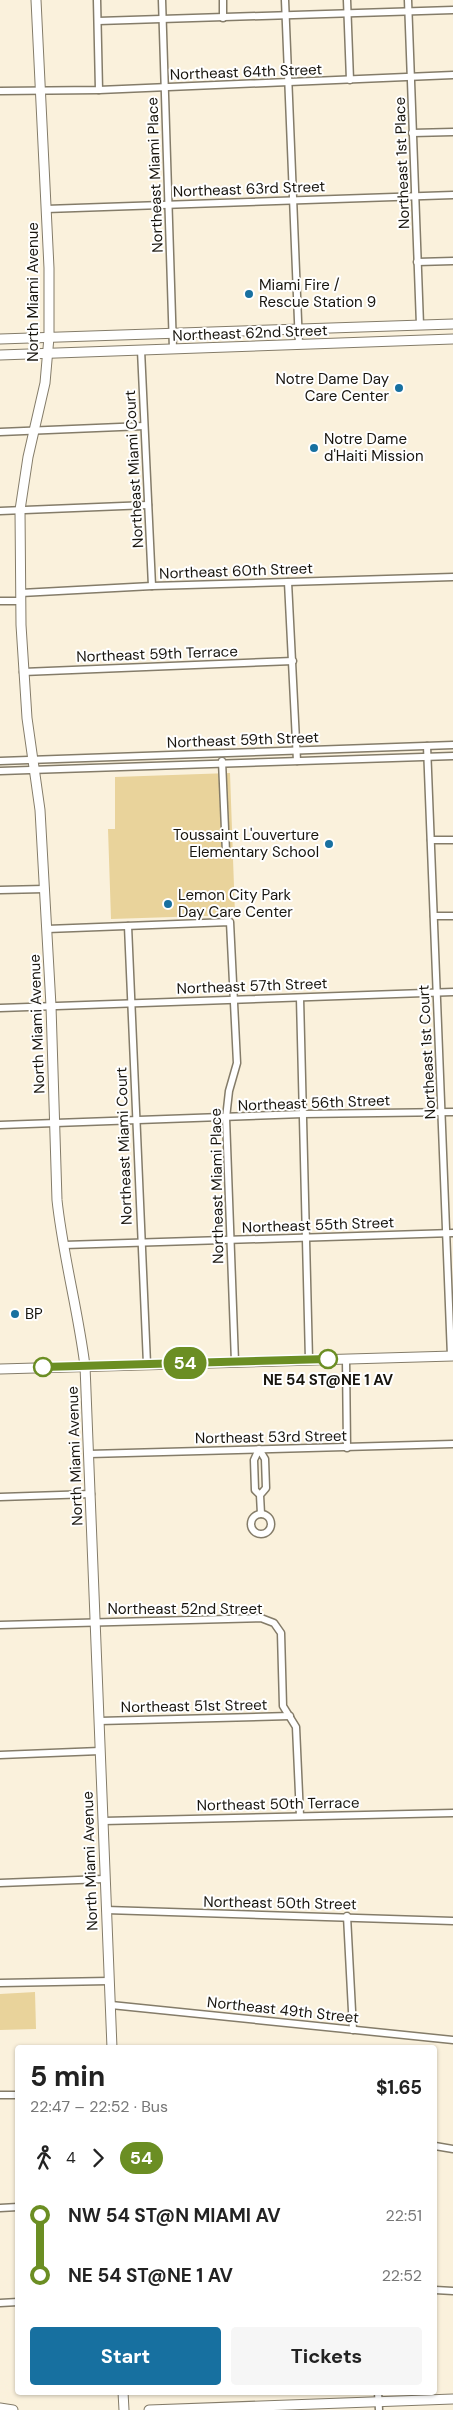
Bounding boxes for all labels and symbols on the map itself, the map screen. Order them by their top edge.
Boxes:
street label: Northeast 64th Street [169,59,323,85]
street label: Northeast Miami Place [142,97,168,253]
street label: Northeast 1st Place [390,97,414,229]
street label: Northeast 63rd Street [172,176,326,202]
street label: North Miami Avenue [23,222,43,362]
place label: Miami Fire / Rescue Station 9 [259,275,376,312]
marker: Miami Fire / Rescue Station 9 [243,288,255,300]
street label: Northeast 62nd Street [172,320,328,346]
place label: Notre Dame Day Care Center [275,369,390,406]
marker: Notre Dame Day Care Center [393,382,405,394]
street label: Northeast Miami Court [120,389,148,548]
place label: Notre Dame d'Haiti Mission [324,429,424,466]
marker: Notre Dame d'Haiti Mission [308,442,320,454]
street label: Northeast 60th Street [159,558,313,584]
street label: Northeast 59th Terrace [76,641,238,667]
street label: Northeast 59th Street [167,727,320,753]
place label: Toussaint L'ouverture Elementary School [173,825,319,862]
marker: Toussaint L'ouverture Elementary School [323,838,335,850]
place label: Lemon City Park Day Care Center [178,885,293,922]
marker: Lemon City Park Day Care Center [162,898,174,910]
street label: North Miami Avenue [25,954,49,1094]
street label: Northeast 57th Street [176,973,328,999]
street label: Northeast 1st Court [413,984,441,1120]
street label: Northeast Miami Court [111,1067,137,1225]
street label: Northeast 56th Street [237,1090,391,1116]
street label: Northeast Miami Place [206,1108,228,1264]
street label: Northeast 55th Street [242,1212,395,1238]
place label: BP [25,1304,43,1324]
marker: BP [9,1308,21,1320]
line badge: 54 [162,1347,208,1379]
marker: NE 54 ST@NE 1 AV [318,1349,338,1369]
unlabelled marker [33,1357,53,1377]
place label: NE 54 ST@NE 1 AV [263,1370,394,1390]
street label: North Miami Avenue [63,1386,87,1526]
street label: Northeast 53rd Street [195,1426,347,1448]
street label: Northeast 52nd Street [107,1599,263,1619]
street label: Northeast 51st Street [121,1695,268,1717]
street label: North Miami Avenue [78,1791,102,1931]
street label: Northeast 50th Terrace [196,1793,360,1815]
street label: Northeast 50th Street [203,1892,357,1914]
street label: Northeast 49th Street [206,1992,360,2028]

